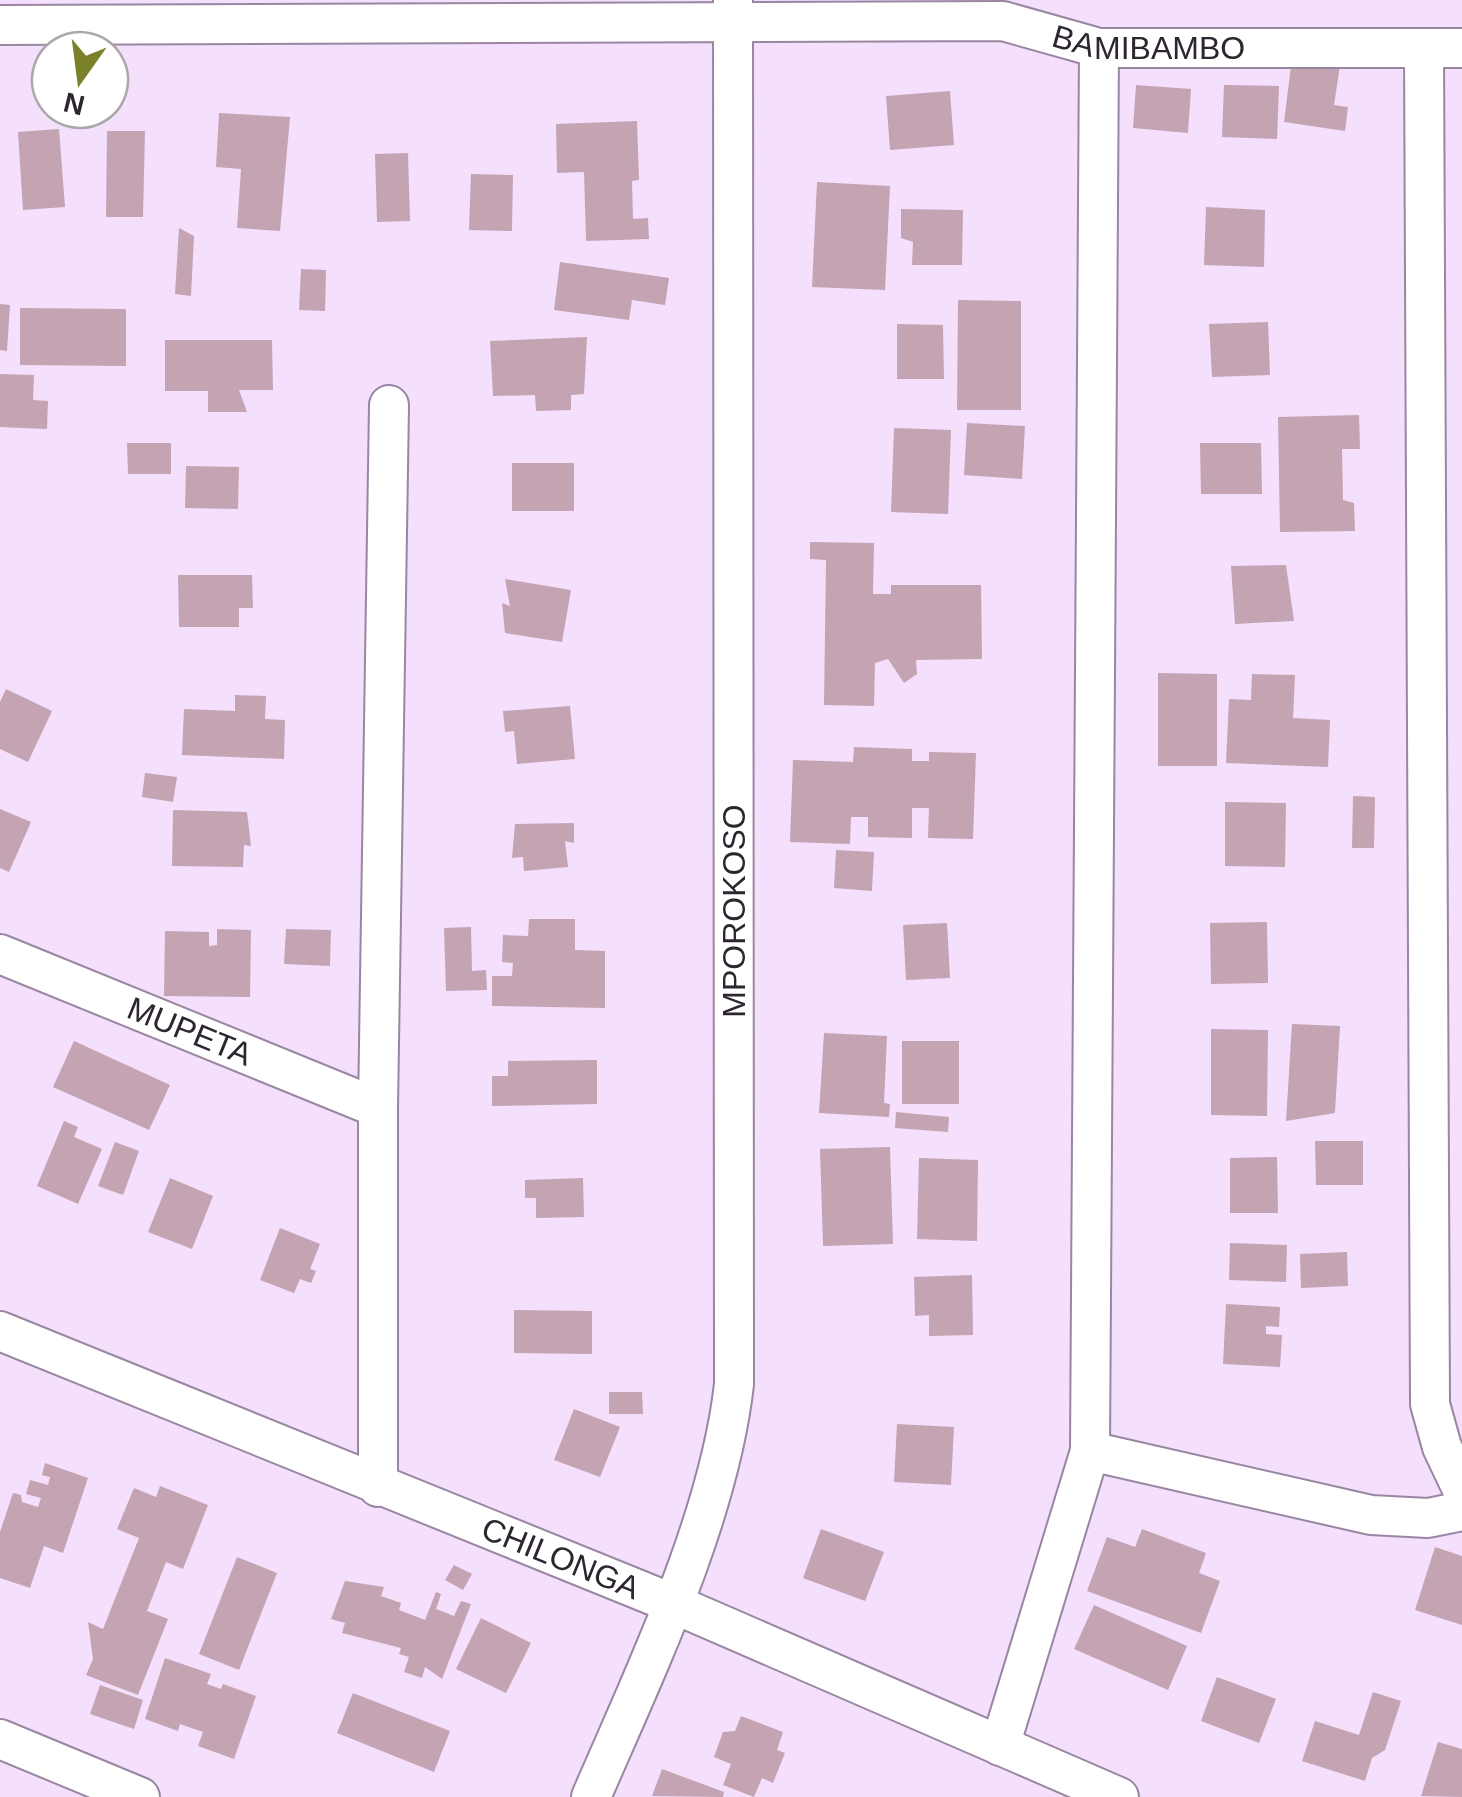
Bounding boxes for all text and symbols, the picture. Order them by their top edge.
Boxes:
street label: BAMIBAMBO [1048,18,1245,66]
north arrow [30,30,130,130]
text: N [61,86,88,121]
street label: MPOROKOSO [716,804,752,1018]
street label: MUPETA [122,990,258,1073]
street label: CHILONGA [477,1510,646,1606]

